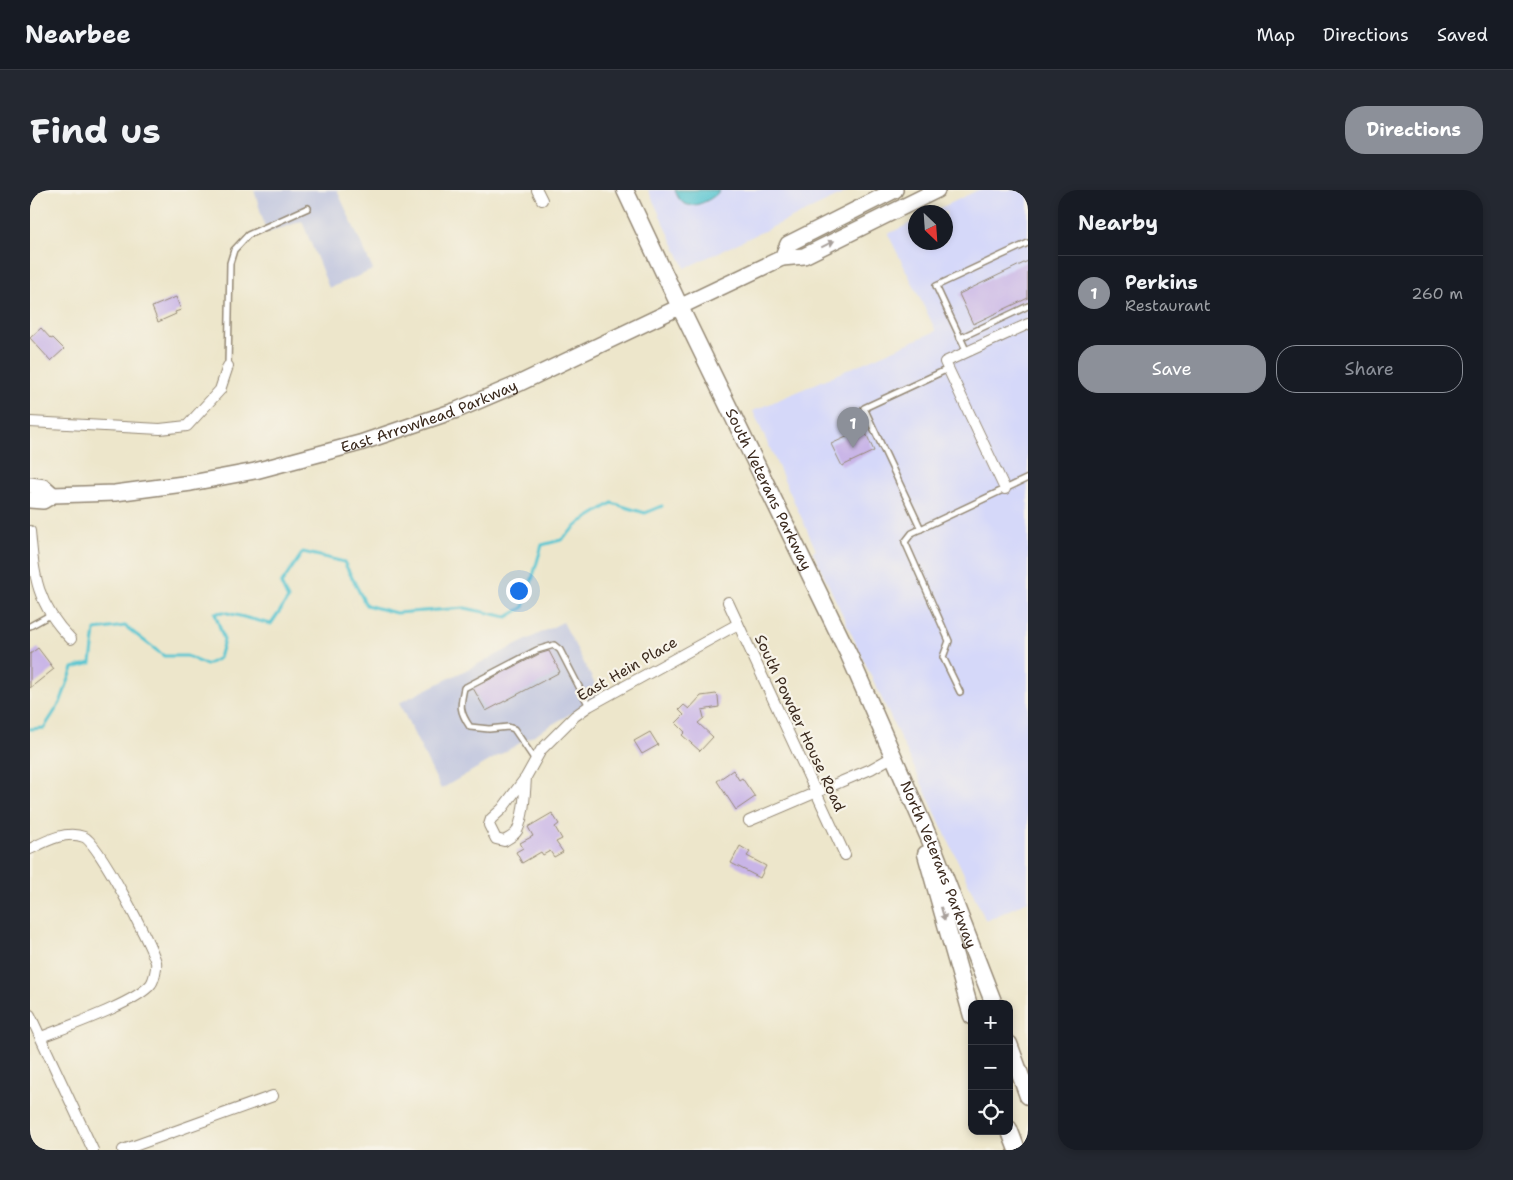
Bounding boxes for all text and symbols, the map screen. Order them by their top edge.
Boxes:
text: Nearbee [25,19,131,51]
text: Map [1257,23,1295,47]
text: Directions [1323,23,1409,47]
text: Saved [1437,23,1488,47]
button: Directions [1345,106,1483,154]
text: Find us [30,107,161,154]
north arrow [908,205,953,250]
text: Nearby [1078,209,1158,237]
one-way arrow [821,240,835,248]
text: Perkins [1125,270,1198,295]
text: 1 [1090,283,1098,304]
text: 260 m [1411,283,1463,304]
text: Restaurant [1125,295,1211,316]
button: Save [1078,345,1266,393]
button: Share [1276,345,1463,393]
street label: East Arrowhead Parkway [339,375,520,458]
street label: South Veterans Parkway [721,405,816,574]
pin: 1 [837,407,869,448]
your location [506,578,532,604]
street label: South Powder House Road [750,631,850,815]
street label: East Hein Place [573,632,681,706]
street label: North Veterans Parkway [895,778,981,951]
one-way arrow [939,906,947,921]
map controls [968,1000,1013,1135]
button: + [968,1000,1013,1045]
button: − [968,1045,1013,1090]
button: locate [968,1090,1013,1135]

